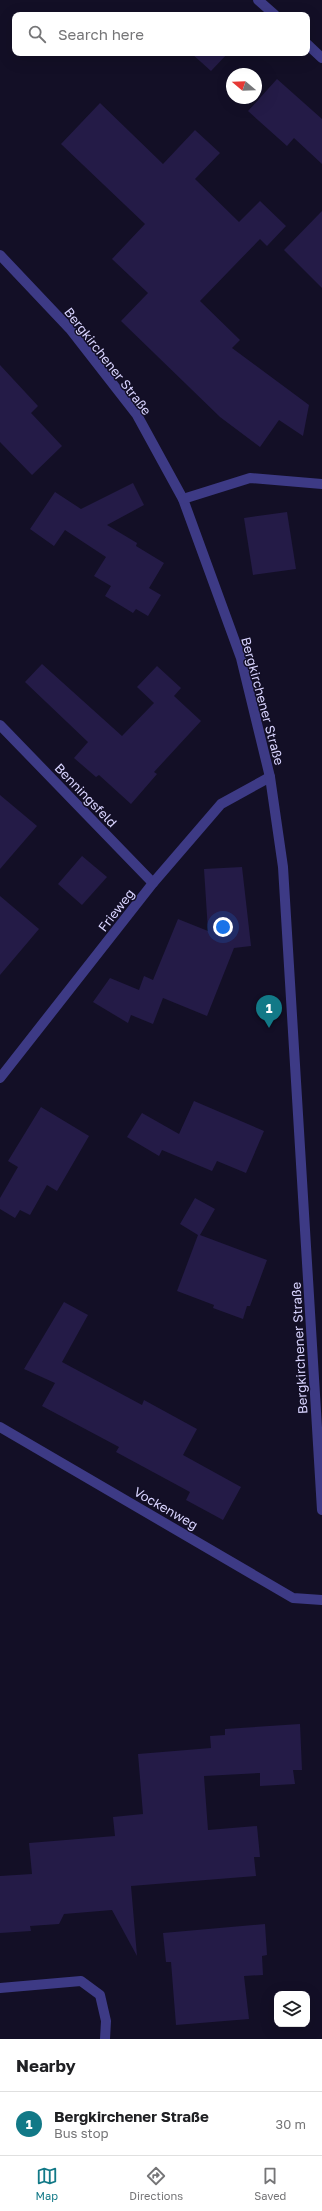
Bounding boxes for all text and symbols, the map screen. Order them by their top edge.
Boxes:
search box [12,12,310,56]
icon: search [26,23,48,45]
text: Search here [58,25,144,43]
north arrow [226,68,262,104]
street label: Bergkirchener Straße [61,304,155,418]
street label: Bergkirchener Straße [238,635,288,767]
street label: Benningsfeld [51,760,121,830]
street label: Frieweg [94,886,138,934]
your location [213,917,233,937]
pin: 1 [256,995,282,1028]
street label: Bergkirchener Straße [288,1282,310,1414]
street label: Vockenweg [131,1483,201,1533]
map controls [274,1991,310,2027]
button: layers [274,1991,310,2027]
text: Nearby [16,2055,76,2076]
text: Bergkirchener Straße [54,2107,209,2125]
text: 1 [26,2116,32,2132]
text: 30 m [276,2116,306,2132]
text: Bus stop [54,2125,109,2141]
tab: Map [36,2165,58,2202]
tab: Directions [129,2165,183,2202]
tab: Saved [254,2165,286,2202]

